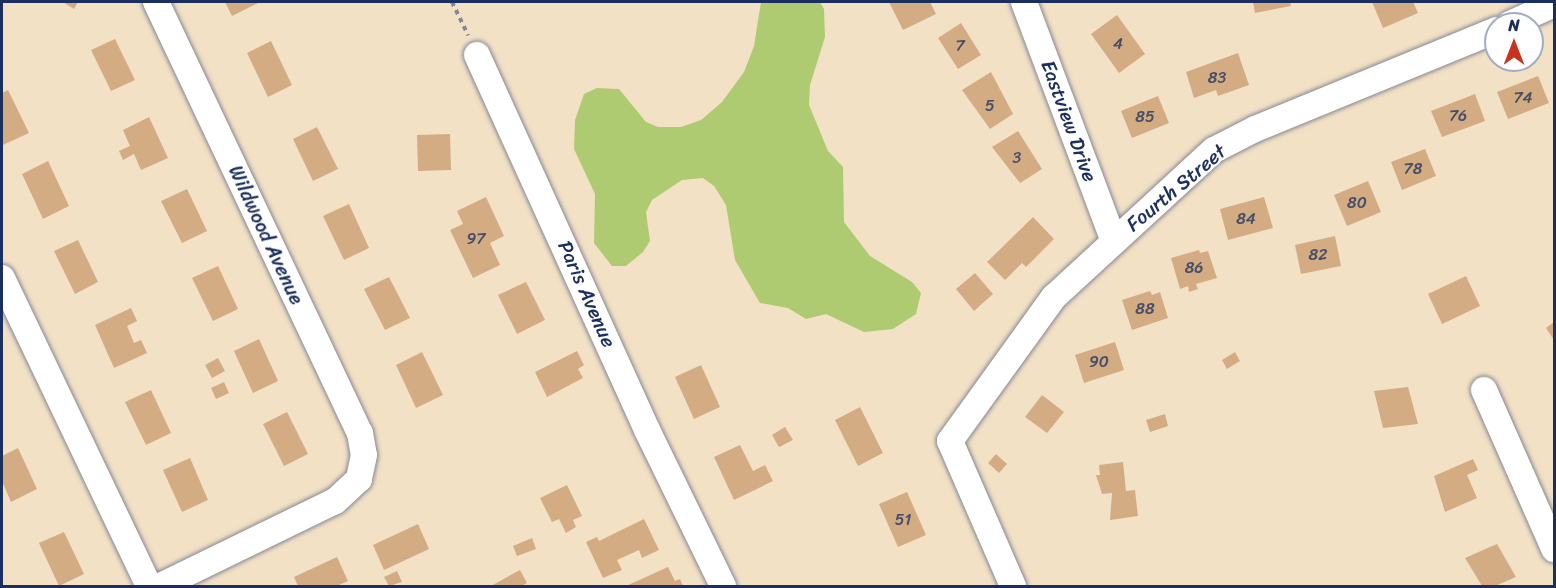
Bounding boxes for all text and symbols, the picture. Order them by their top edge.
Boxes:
text: N [1508,11,1520,40]
north arrow [1484,12,1544,72]
house number: 4 [1113,34,1123,54]
house number: 7 [955,36,965,56]
street label: Eastview Drive [1036,57,1102,185]
house number: 83 [1208,68,1226,88]
house number: 74 [1513,88,1533,108]
house number: 5 [985,96,995,116]
house number: 76 [1449,106,1467,126]
house number: 85 [1135,107,1155,127]
street label: Fourth Street [1121,139,1231,237]
house number: 3 [1013,148,1021,168]
house number: 78 [1404,159,1422,179]
street label: Wildwood Avenue [223,162,309,308]
house number: 80 [1347,193,1367,213]
house number: 84 [1236,209,1256,229]
house number: 97 [467,229,485,249]
street label: Paris Avenue [553,237,621,351]
house number: 82 [1309,245,1327,265]
house number: 86 [1185,258,1203,278]
house number: 88 [1135,299,1155,319]
house number: 90 [1089,352,1109,372]
house number: 51 [895,510,911,530]

